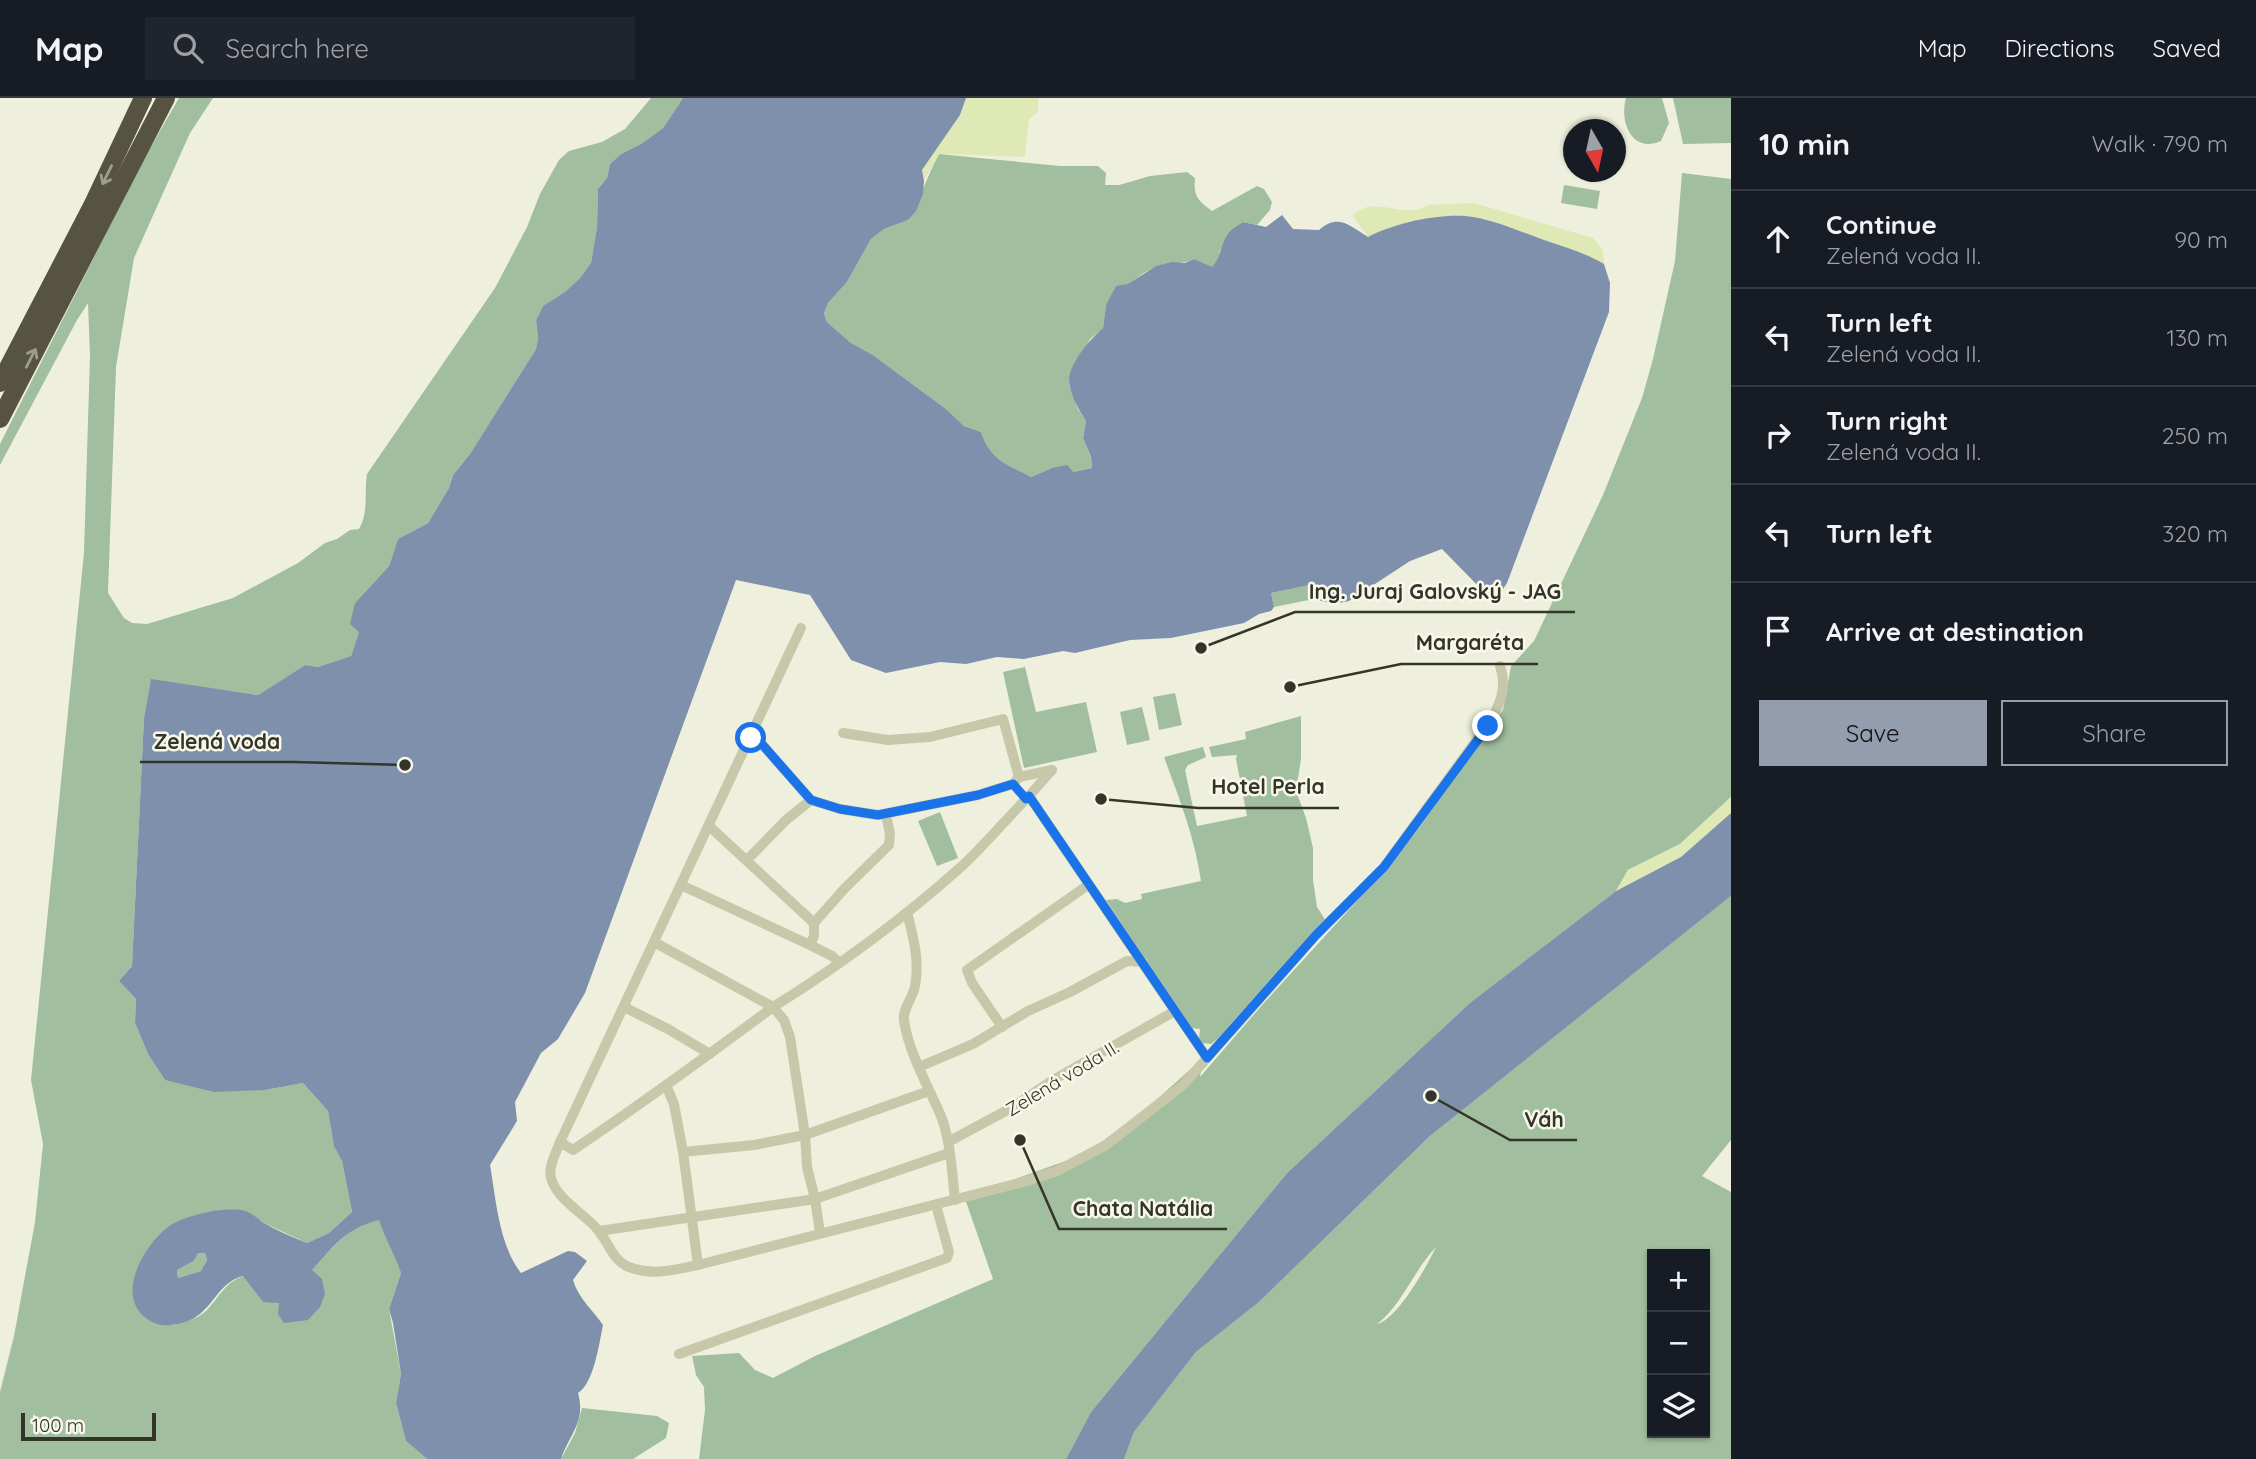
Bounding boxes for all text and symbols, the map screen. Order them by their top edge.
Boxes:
search box [145,17,635,80]
text: Map [35,28,103,69]
icon: search [169,29,207,67]
text: Search here [225,32,369,65]
text: Map [1918,33,1967,63]
text: Directions [2005,33,2115,63]
text: Saved [2153,33,2221,63]
north arrow [1563,119,1626,182]
text: 10 min [1759,125,1850,163]
text: Walk · 790 m [2092,129,2228,158]
one-way arrow [100,164,113,185]
text: Continue [1826,208,1937,241]
icon: ahead [1759,220,1797,258]
text: 90 m [2174,225,2228,254]
text: Zelená voda II. [1826,241,1981,270]
text: Turn left [1826,306,1933,339]
icon: left [1759,318,1797,356]
text: 130 m [2166,323,2228,352]
text: Zelená voda II. [1826,339,1981,368]
one-way arrow [25,348,39,369]
text: Turn right [1826,404,1948,437]
icon: right [1759,416,1797,454]
text: 250 m [2162,421,2228,450]
text: Zelená voda II. [1826,437,1981,466]
icon: left [1759,514,1797,552]
text: Turn left [1826,517,1933,550]
text: 320 m [2162,519,2228,548]
callout: Ing. Juraj Galovský - JAG [1295,570,1575,612]
text: Ing. Juraj Galovský - JAG [1309,578,1561,604]
icon: arrive [1759,612,1797,650]
text: Arrive at destination [1826,615,2084,648]
callout: Margaréta [1401,622,1538,664]
text: Margaréta [1416,629,1524,655]
button: Save [1759,700,1987,766]
button: Share [2001,700,2228,766]
route end [1472,710,1503,741]
callout: Zelená voda [140,720,294,762]
route start [735,722,766,753]
text: Zelená voda [154,728,280,754]
callout: Hotel Perla [1198,766,1339,808]
text: Hotel Perla [1211,773,1325,799]
street label: Zelená voda II. [1001,1035,1123,1121]
callout: Váh [1510,1098,1577,1140]
text: Váh [1524,1106,1564,1132]
callout: Chata Natália [1059,1187,1227,1229]
text: Chata Natália [1073,1195,1213,1221]
map controls [1647,1249,1710,1438]
button: + [1647,1249,1710,1312]
button: − [1647,1312,1710,1375]
button: layers [1647,1375,1710,1438]
scale bar [21,1410,156,1442]
text: 100 m [32,1413,84,1437]

